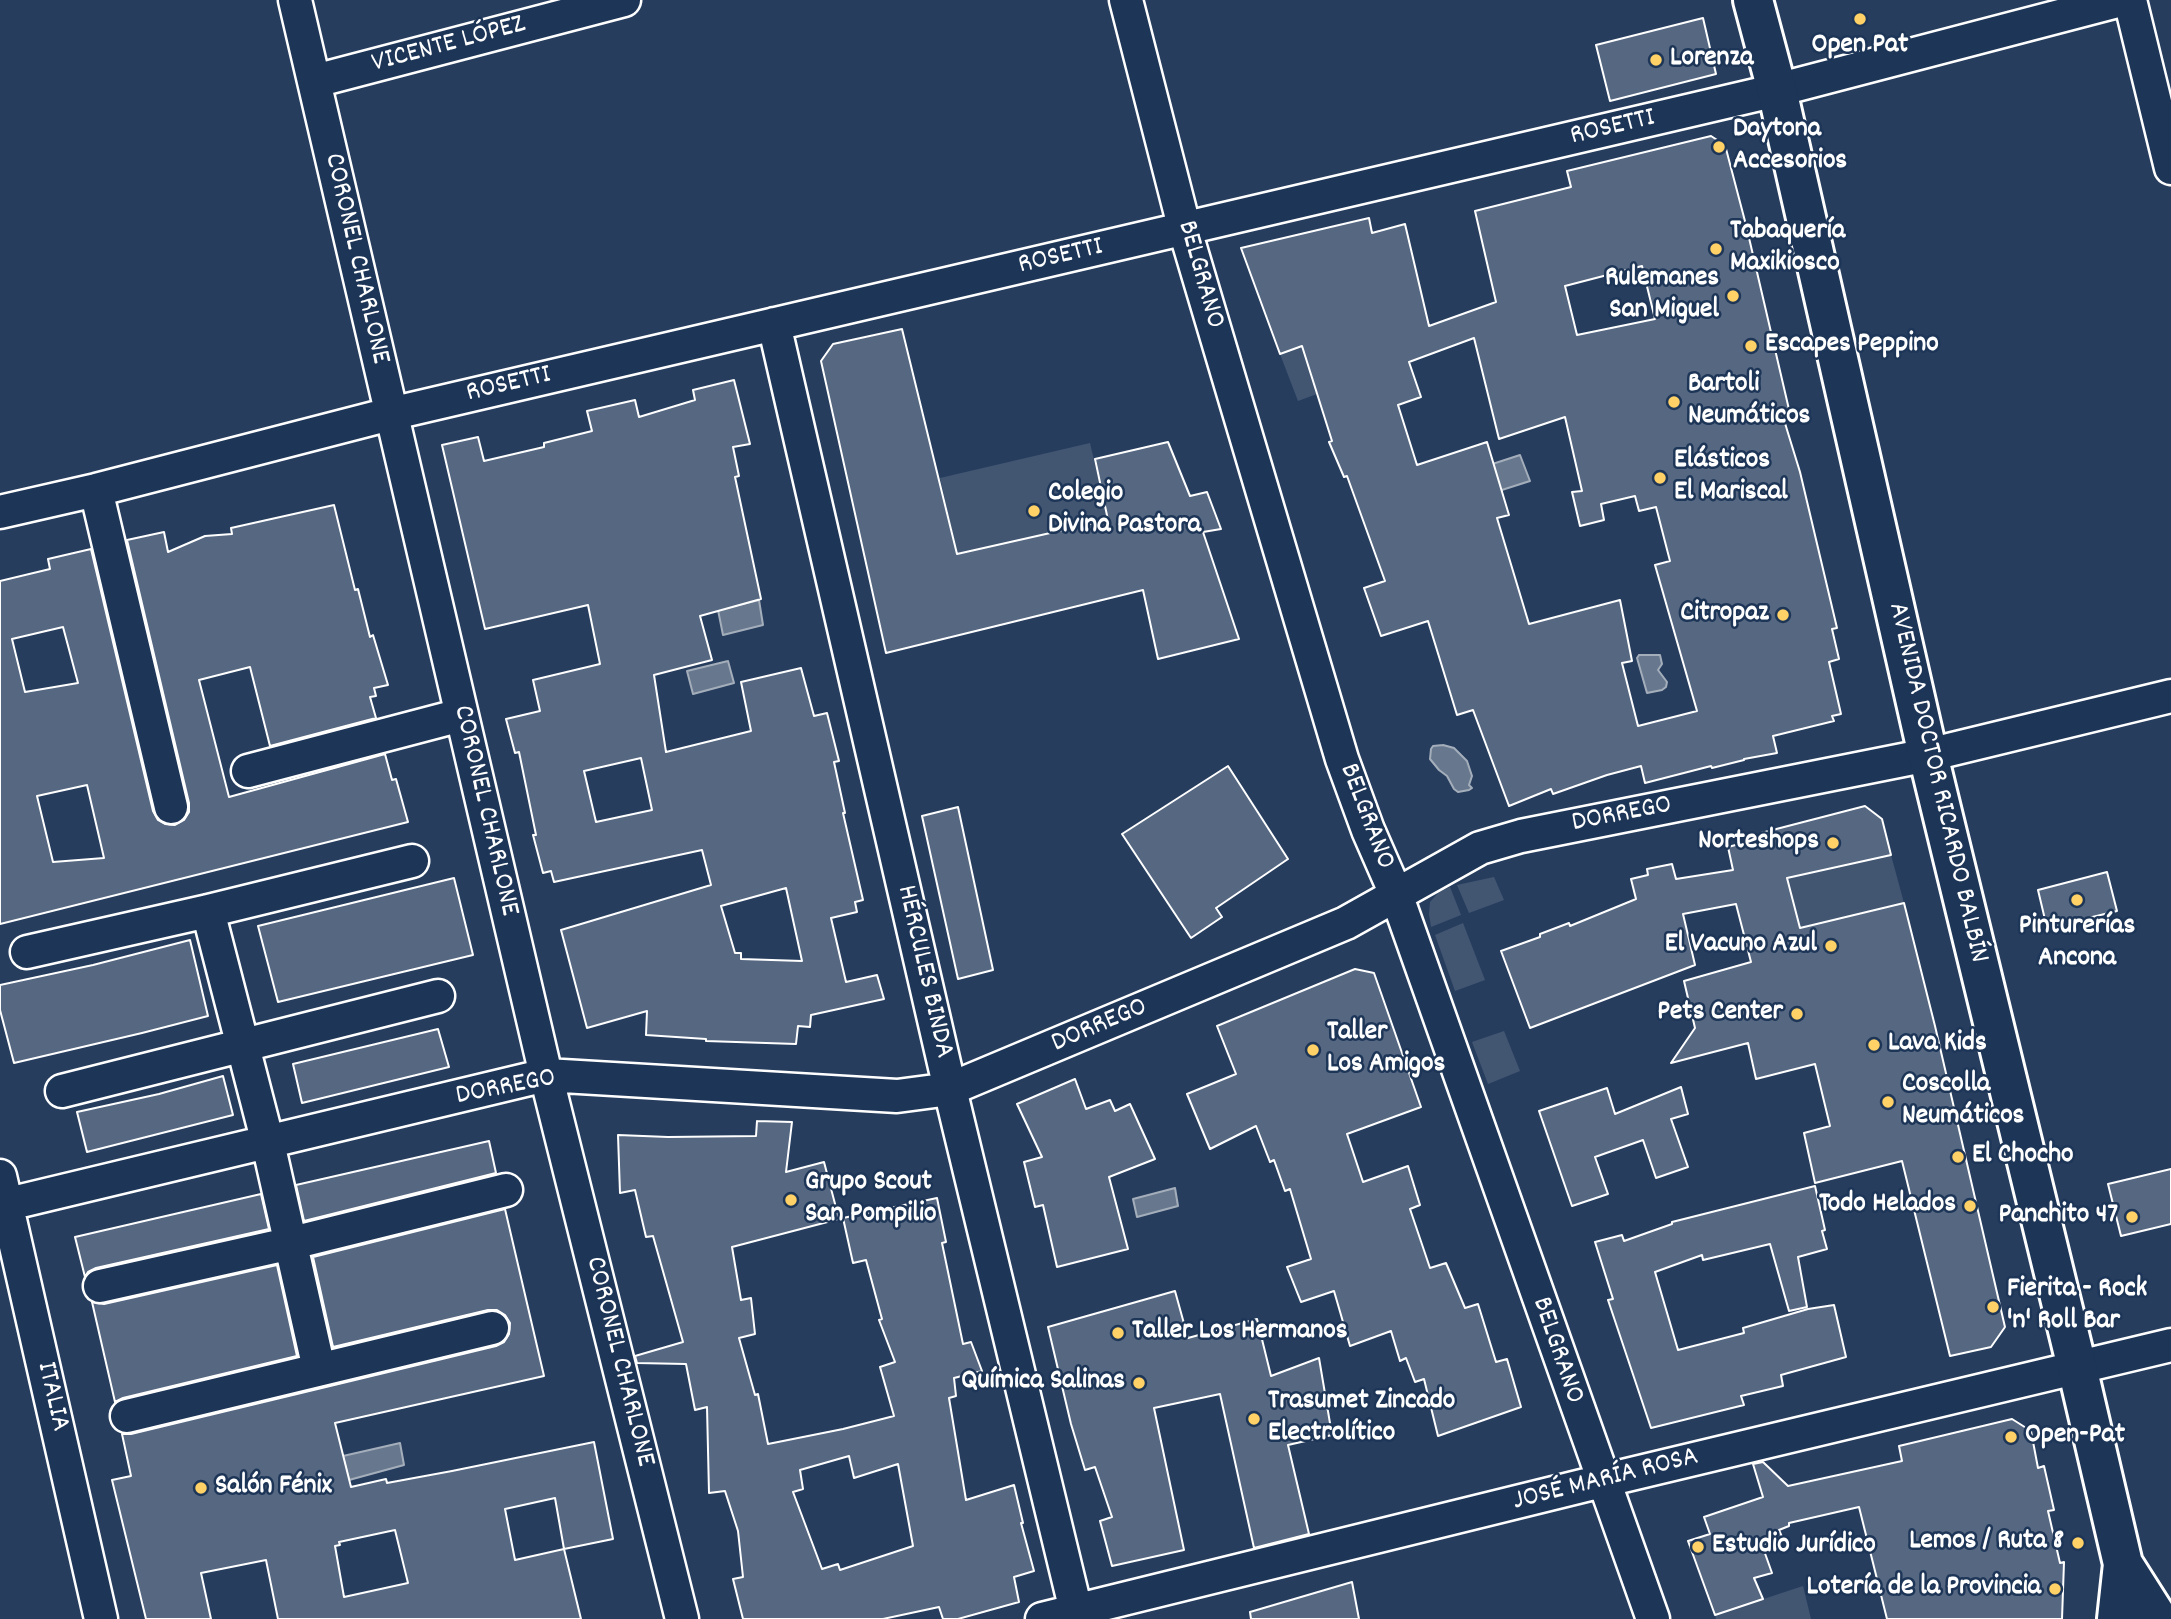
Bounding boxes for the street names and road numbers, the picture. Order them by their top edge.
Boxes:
street label: VICENTE LÓPEZ [369,9,529,83]
street label: ROSETTI [1567,103,1659,155]
street label: CORONEL CHARLONE [314,150,396,368]
street label: BELGRANO [1168,217,1230,333]
street label: ROSETTI [1015,232,1107,284]
street label: ROSETTI [463,360,555,412]
street label: AVENIDA DOCTOR RICARDO BALBÍN [1878,600,1994,966]
street label: CORONEL CHARLONE [443,702,525,920]
street label: BELGRANO [1330,759,1400,875]
street label: DORREGO [1569,790,1675,842]
street label: HÉRCULES BINDA [887,882,959,1062]
street label: DORREGO [1047,992,1153,1062]
street label: DORREGO [453,1063,559,1115]
street label: CORONEL CHARLONE [576,1254,660,1470]
street label: BELGRANO [1522,1293,1590,1409]
street label: ITALIA [27,1359,75,1435]
street label: JOSÉ MARÍA ROSA [1510,1442,1702,1520]

